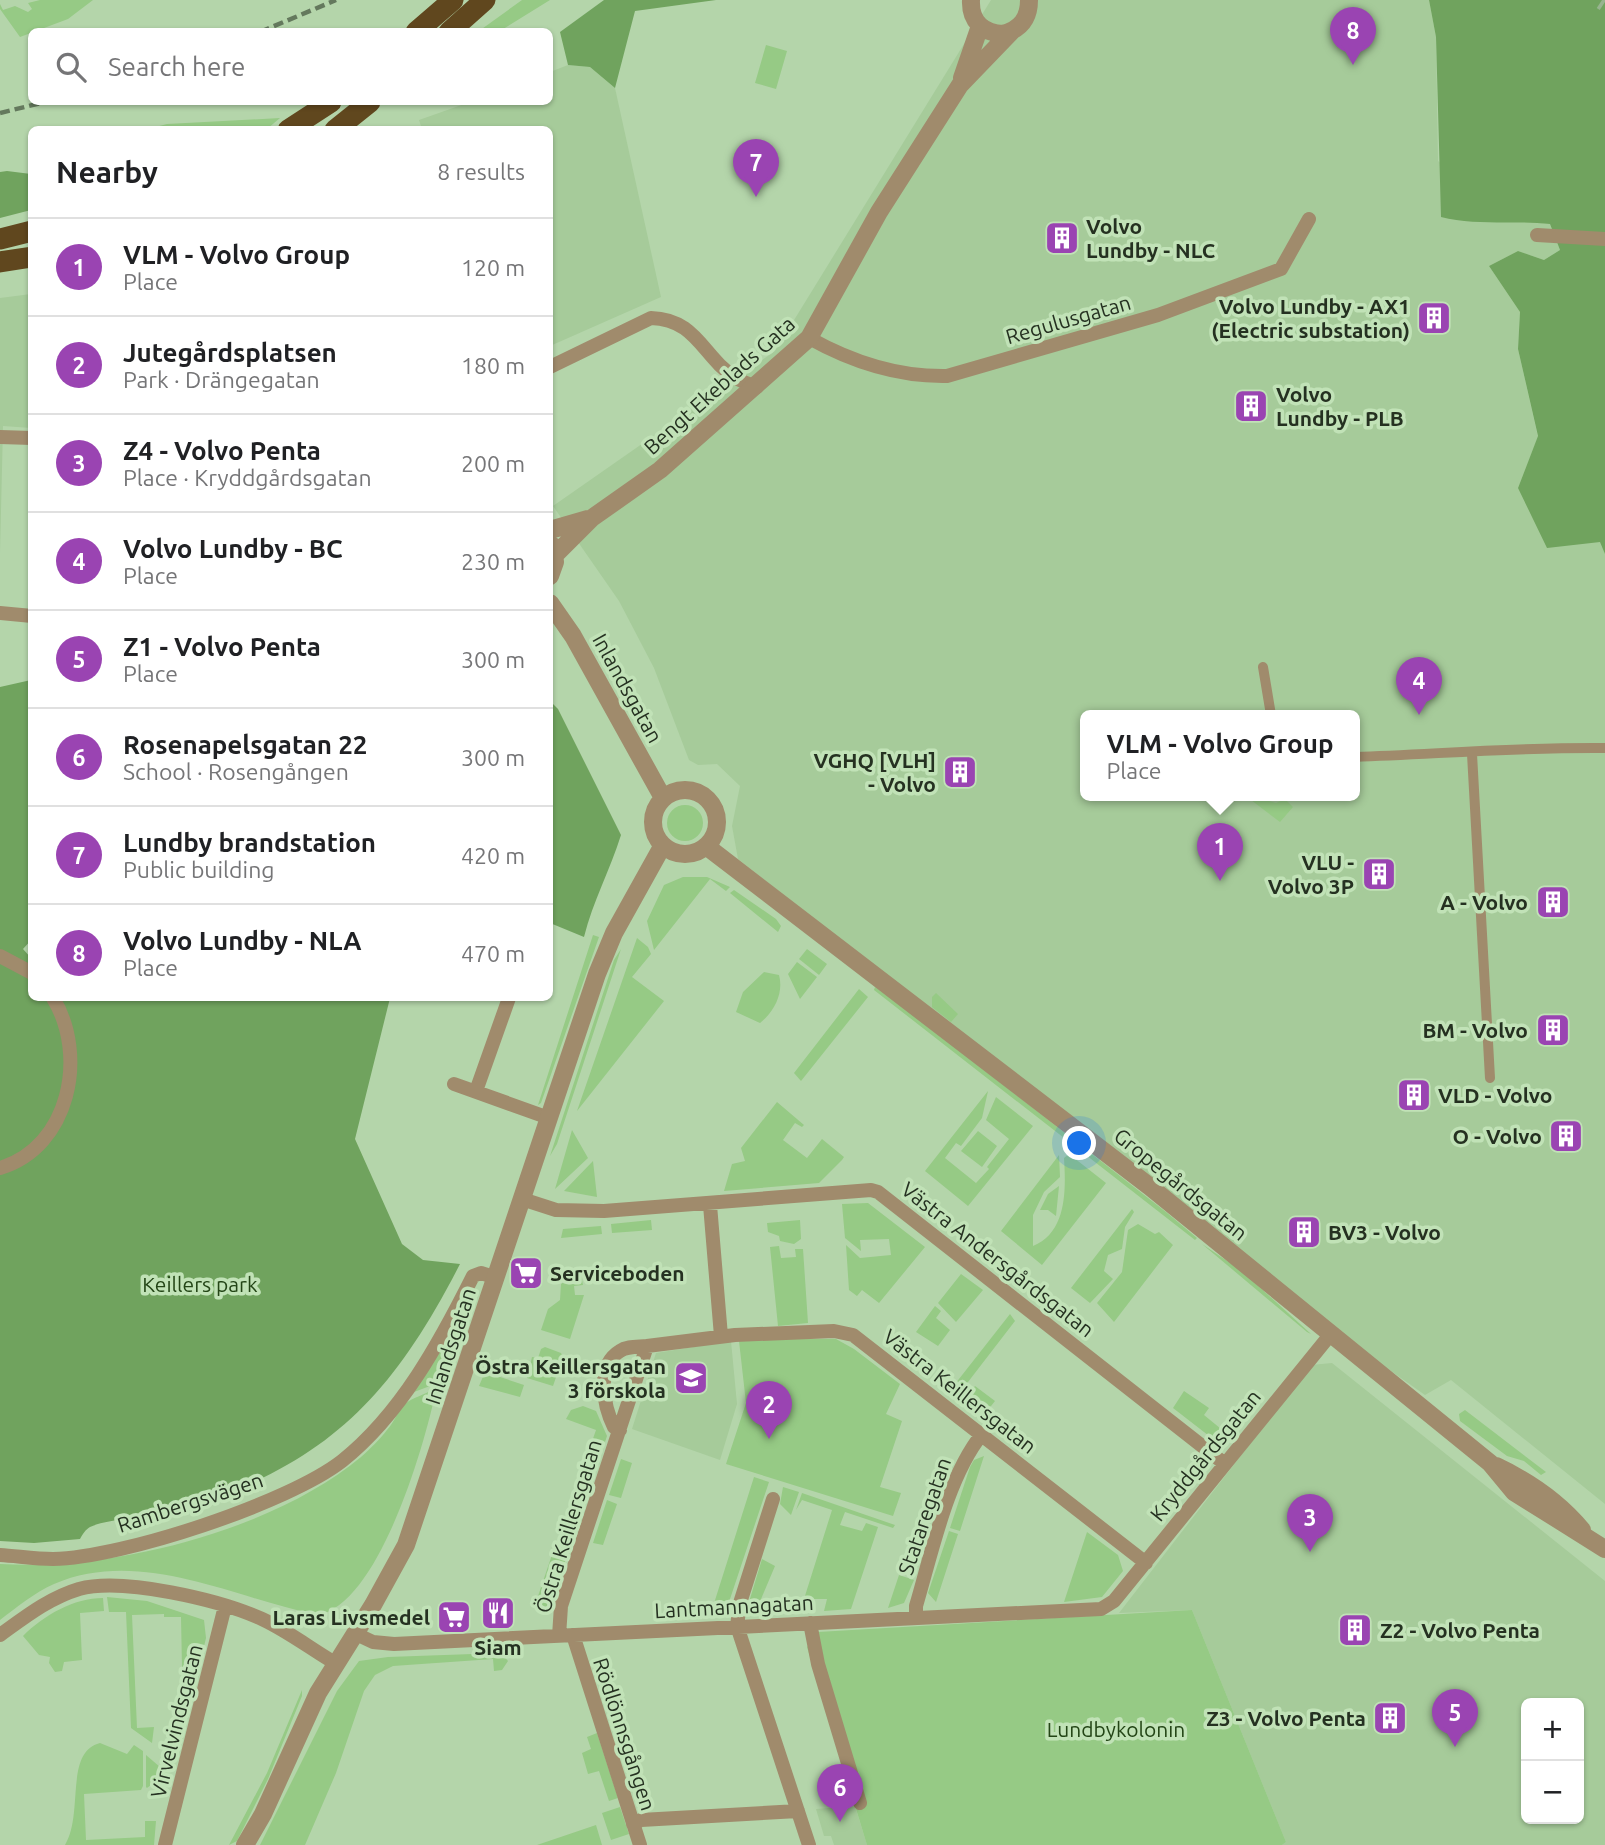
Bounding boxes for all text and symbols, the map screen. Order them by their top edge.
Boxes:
pin: 8 [1330,7,1376,65]
search box [28,28,553,105]
icon: search [52,48,90,86]
text: Search here [108,52,245,81]
pin: 7 [733,139,779,197]
text: Nearby [56,155,158,189]
text: 8 results [437,159,525,184]
place label: Volvo Lundby - NLC [1086,214,1215,262]
building icon: Volvo Lundby - NLC [1043,219,1081,257]
text: VLM - Volvo Group [123,240,350,269]
text: 1 [73,255,85,280]
text: 120 m [461,255,525,280]
text: Place [123,269,178,294]
street label: Regulusgatan [1003,290,1133,348]
place label: Volvo Lundby - AX1 (Electric substation) [1211,294,1410,342]
building icon: Volvo Lundby - AX1 (Electric substation) [1415,299,1453,337]
street label: Bengt Ekeblads Gata [639,311,799,459]
text: Jutegårdsplatsen [123,338,337,367]
text: 2 [73,353,85,378]
text: 180 m [461,353,525,378]
text: Park · Drängegatan [123,367,320,392]
place label: Volvo Lundby - PLB [1276,382,1404,430]
building icon: Volvo Lundby - PLB [1232,387,1270,425]
text: Z4 - Volvo Penta [123,436,321,465]
text: 3 [73,451,85,476]
text: 200 m [461,451,525,476]
text: Place · Kryddgårdsgatan [123,465,372,490]
text: Volvo Lundby - BC [123,534,343,563]
text: 4 [73,549,85,574]
text: 230 m [461,549,525,574]
text: Place [123,563,178,588]
street label: Inlandsgatan [588,629,668,747]
text: Z1 - Volvo Penta [123,632,321,661]
text: 5 [73,647,85,672]
text: 300 m [461,647,525,672]
pin: 4 [1396,657,1442,715]
text: Place [123,661,178,686]
popup [1080,710,1360,801]
text: VLM - Volvo Group [1106,729,1334,758]
text: Rosenapelsgatan 22 [123,730,368,759]
text: 6 [73,745,85,770]
text: 300 m [461,745,525,770]
place label: VGHQ [VLH] - Volvo [813,748,936,796]
building icon: VGHQ [VLH] - Volvo [941,753,979,791]
text: Place [1106,758,1161,783]
text: School · Rosengången [123,759,349,784]
pin: 1 [1197,823,1243,881]
text: Lundby brandstation [123,828,376,857]
text: 7 [73,843,85,868]
text: 420 m [461,843,525,868]
place label: VLU - Volvo 3P [1268,850,1354,898]
building icon: VLU - Volvo 3P [1360,855,1398,893]
text: Public building [123,857,275,882]
building icon: A - Volvo [1534,883,1572,921]
place label: A - Volvo [1440,890,1528,914]
text: Volvo Lundby - NLA [123,926,362,955]
text: 8 [73,941,85,966]
text: 470 m [461,941,525,966]
text: Place [123,955,178,980]
building icon: BM - Volvo [1534,1011,1572,1049]
place label: BM - Volvo [1422,1018,1528,1042]
building icon: VLD - Volvo [1395,1076,1433,1114]
place label: VLD - Volvo [1438,1083,1553,1107]
building icon: O - Volvo [1547,1117,1585,1155]
street label: Gropegårdsgatan [1110,1123,1252,1245]
place label: O - Volvo [1453,1124,1542,1148]
your location [1062,1126,1096,1160]
street label: Västra Andersgårdsgatan [897,1176,1099,1342]
building icon: BV3 - Volvo [1285,1213,1323,1251]
place label: BV3 - Volvo [1328,1220,1441,1244]
supermarket icon: Serviceboden [507,1254,545,1292]
place label: Serviceboden [550,1261,685,1285]
park label: Keillers park [142,1272,258,1296]
street label: Inlandsgatan [420,1285,480,1407]
street label: Västra Keillersgatan [879,1324,1041,1458]
place label: Östra Keillersgatan 3 förskola [475,1354,666,1402]
school or university icon: Östra Keillersgatan 3 förskola [672,1359,710,1397]
pin: 2 [746,1381,792,1439]
street label: Kryddgårdsgatan [1145,1385,1265,1525]
street label: Östra Keillersgatan [530,1436,606,1616]
street label: Stataregatan [893,1454,955,1578]
street label: Rambergsvägen [114,1467,266,1537]
pin: 3 [1287,1494,1333,1552]
street label: Lantmannagatan [654,1590,814,1622]
restaurant icon: Siam [479,1594,517,1632]
supermarket icon: Laras Livsmedel [435,1598,473,1636]
place label: Laras Livsmedel [273,1605,430,1629]
building icon: Z2 - Volvo Penta [1336,1611,1374,1649]
place label: Z2 - Volvo Penta [1380,1618,1540,1642]
place label: Siam [474,1635,522,1659]
street label: Virvelvindsgatan [145,1642,207,1800]
street label: Rödlönnsgången [589,1655,661,1813]
pin: 5 [1432,1689,1478,1747]
map controls [1521,1698,1584,1824]
button: + [1521,1698,1584,1761]
building icon: Z3 - Volvo Penta [1371,1699,1409,1737]
place label: Z3 - Volvo Penta [1206,1706,1366,1730]
park label: Lundbykolonin [1047,1717,1185,1741]
button: − [1521,1761,1584,1824]
pin: 6 [817,1764,863,1822]

